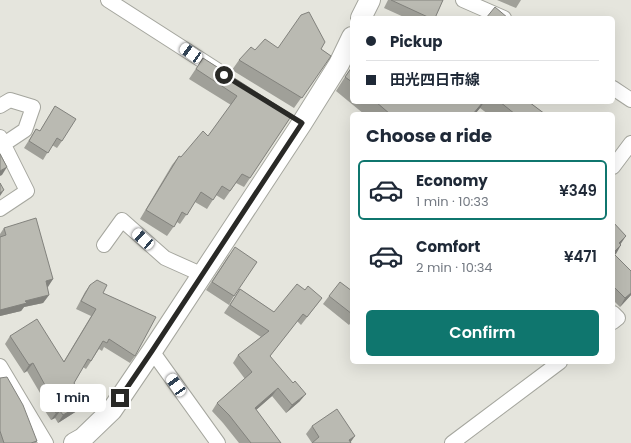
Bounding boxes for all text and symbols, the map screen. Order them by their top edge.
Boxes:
text: Pickup [390,31,442,52]
car [178,41,204,65]
route start [215,66,233,84]
text: 田光四日市線 [390,69,480,90]
text: Choose a ride [366,123,492,148]
text: Economy [416,170,488,191]
icon: car [368,172,404,208]
text: ¥349 [559,180,597,201]
text: 1 min · 10:33 [416,192,489,211]
car [130,227,156,251]
text: Comfort [416,236,480,257]
icon: car [368,238,404,274]
text: ¥471 [564,246,597,267]
text: 2 min · 10:34 [416,258,492,277]
button: Confirm [366,310,599,356]
car [164,372,188,398]
callout: 1 min [40,384,106,412]
text: 1 min [56,388,90,407]
route end [111,389,129,407]

